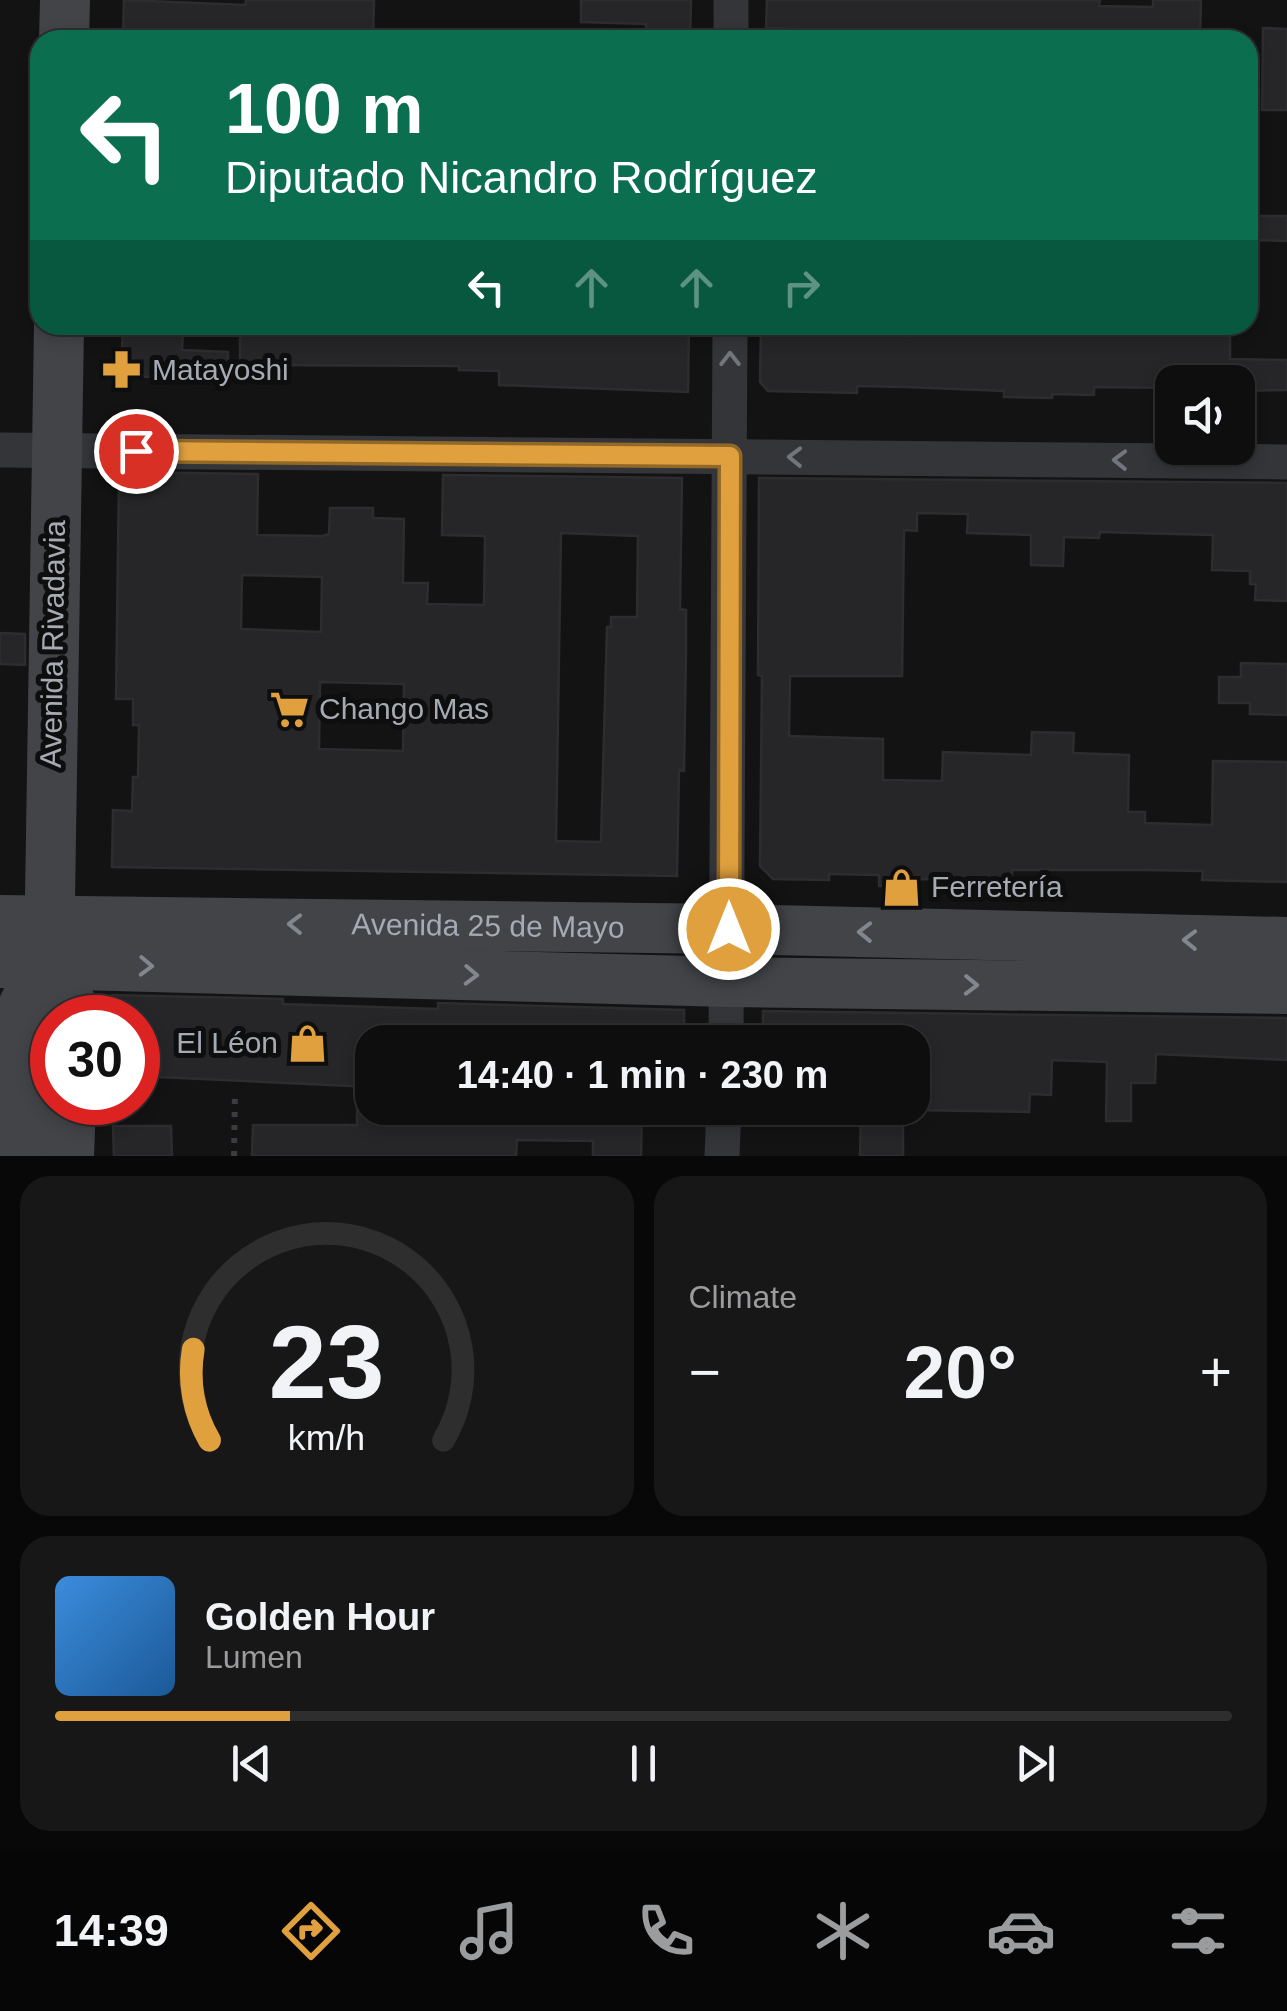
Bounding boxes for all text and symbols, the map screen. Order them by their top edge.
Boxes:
icon: left [60,70,190,200]
text: 100 m [225,70,423,148]
text: Diputado Nicandro Rodríguez [225,152,818,203]
icon: left [459,260,514,315]
icon: ahead [564,260,619,315]
icon: ahead [669,260,724,315]
icon: right [774,260,829,315]
pharmacy icon: Matayoshi [101,349,143,391]
one-way arrow [719,351,741,366]
place label: Matayoshi [152,353,289,386]
map controls [1155,365,1255,465]
button: sound [1155,365,1255,465]
pin [94,409,179,494]
icon: arrive [109,424,164,479]
one-way arrow [786,446,802,468]
one-way arrow [1111,449,1126,471]
street label: Avenida Rivadavia [34,519,71,768]
supermarket icon: Chango Mas [268,688,310,730]
place label: Chango Mas [319,692,489,725]
shop icon: Ferretería [880,866,922,908]
place label: Ferretería [931,870,1063,903]
position arrow [677,877,781,981]
street label: Avenida 25 de Mayo [351,907,625,944]
one-way arrow [286,913,302,934]
one-way arrow [856,922,872,943]
one-way arrow [1181,930,1197,951]
one-way arrow [139,955,155,976]
one-way arrow [464,964,480,985]
one-way arrow [964,974,980,996]
speed limit sign: 30 [30,995,160,1125]
shop icon: El Léon [287,1022,329,1064]
place label: El Léon [176,1026,278,1059]
text: 14:40 · 1 min · 230 m [457,1054,828,1096]
text: Climate [689,1279,797,1315]
text: 23 [269,1304,385,1420]
text: 20° [904,1330,1017,1414]
text: − [689,1341,721,1403]
text: + [1200,1341,1232,1403]
text: km/h [288,1418,365,1458]
text: Golden Hour [205,1596,435,1638]
text: Lumen [205,1639,303,1675]
icon: previous [224,1736,279,1791]
icon: pause [616,1736,671,1791]
icon: next [1008,1736,1063,1791]
icon: directions [276,1896,346,1966]
icon: music [454,1896,524,1966]
icon: phone [631,1896,701,1966]
icon: climate [808,1896,878,1966]
icon: car [986,1896,1056,1966]
icon: filters [1163,1896,1233,1966]
text: 14:39 [54,1905,169,1956]

